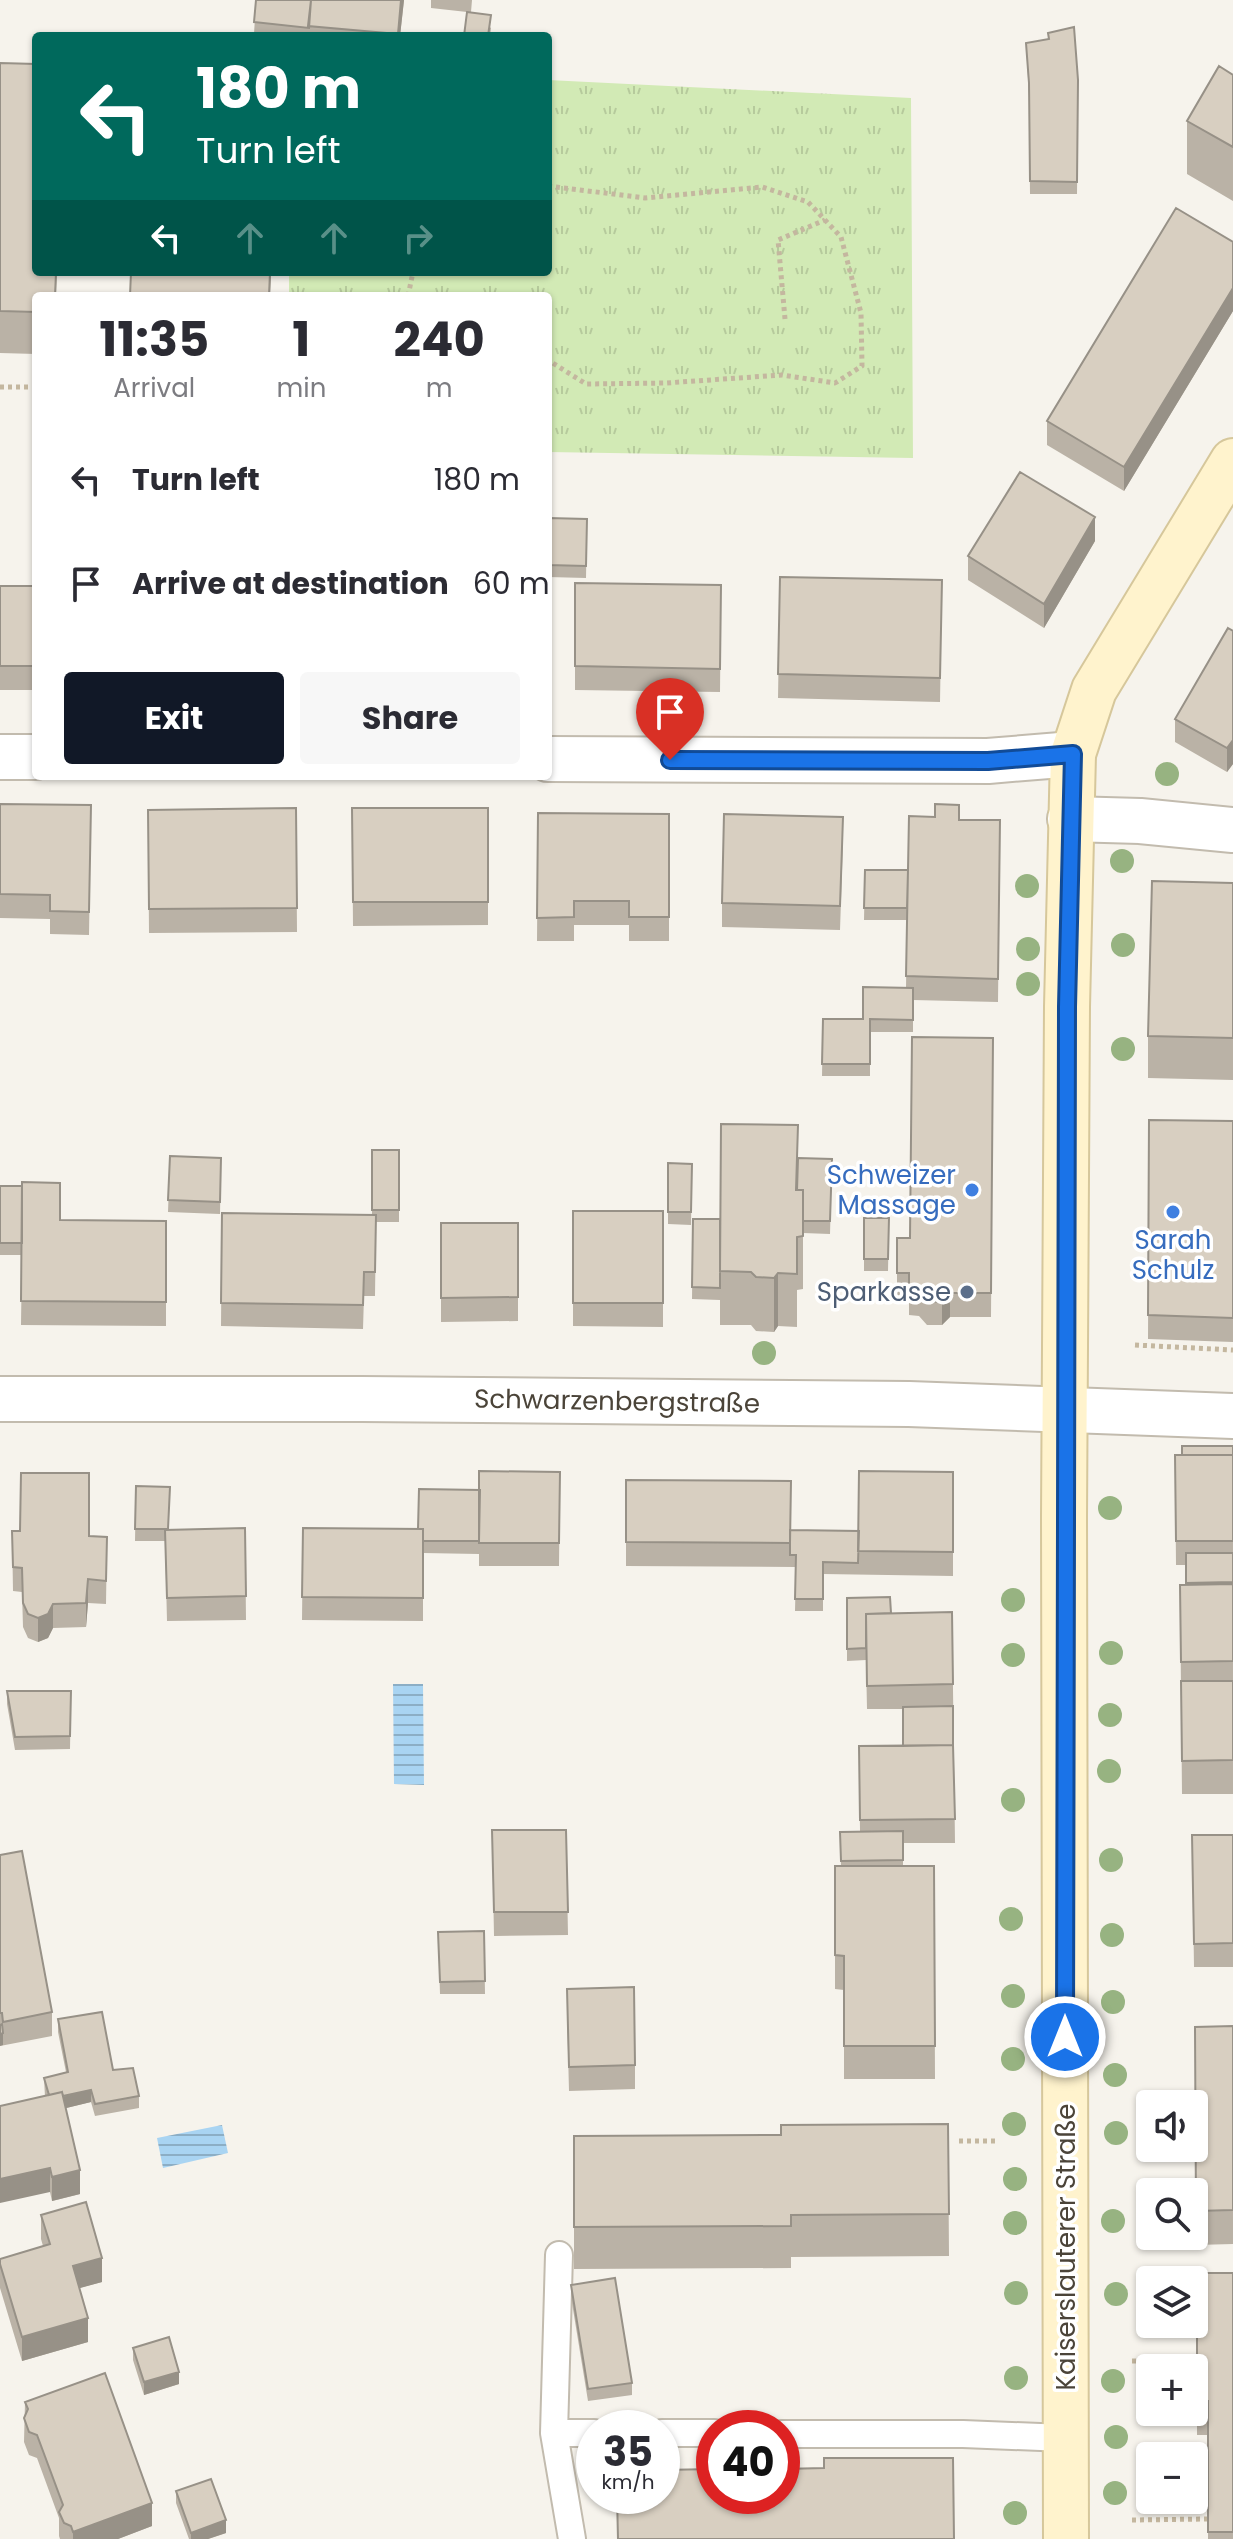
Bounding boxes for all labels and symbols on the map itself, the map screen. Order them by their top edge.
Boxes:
pin [636,678,704,760]
place label: Schweizer Massage [827,1157,956,1223]
marker: Schweizer Massage [963,1181,981,1199]
marker: Sarah Schulz [1164,1203,1182,1221]
place label: Sarah Schulz [1132,1222,1214,1288]
place label: Sparkasse [817,1274,951,1310]
marker: Sparkasse [958,1283,976,1301]
street label: Schwarzenbergstraße [474,1381,760,1421]
position arrow [1023,1995,1107,2079]
street label: Kaiserslauterer Straße [1048,2104,1084,2391]
speed limit sign: 40 [696,2410,800,2514]

